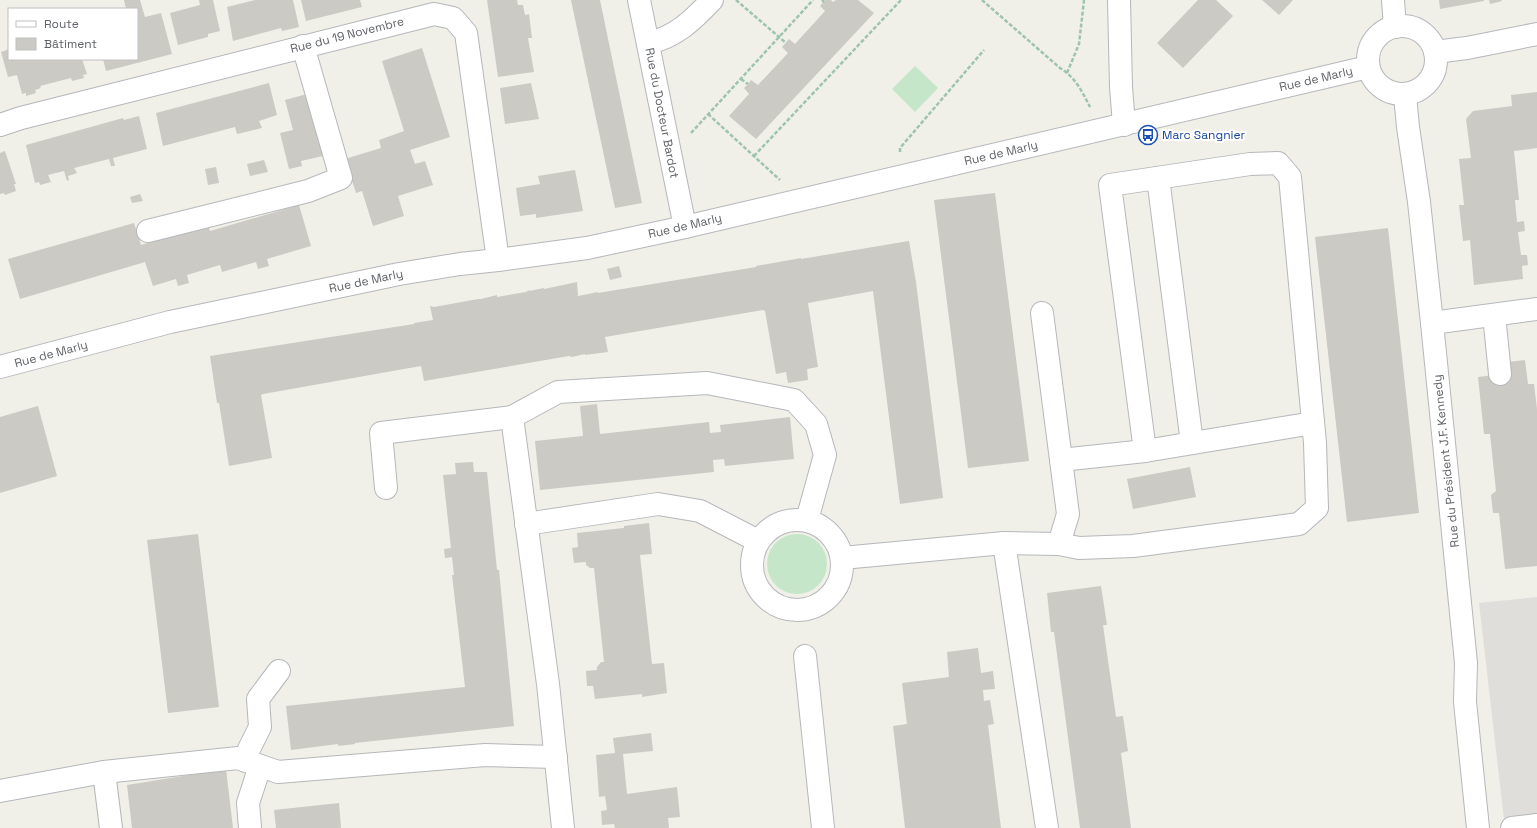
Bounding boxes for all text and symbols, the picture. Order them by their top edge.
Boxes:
legend [8,8,138,60]
street label: Rue du 19 Novembre [288,13,406,57]
text: Route [44,16,79,32]
text: Bâtiment [44,36,97,52]
street label: Rue du Docteur Bardot [642,46,682,180]
street label: Rue de Marly [1278,63,1354,95]
bus stop icon: Marc Sangnier [1137,124,1159,146]
place label: Marc Sangnier [1162,127,1246,143]
street label: Rue de Marly [963,137,1039,169]
street label: Rue de Marly [647,210,723,242]
street label: Rue de Marly [328,265,404,297]
street label: Rue de Marly [13,337,89,371]
street label: Rue du Président J.F. Kennedy [1429,374,1463,548]

